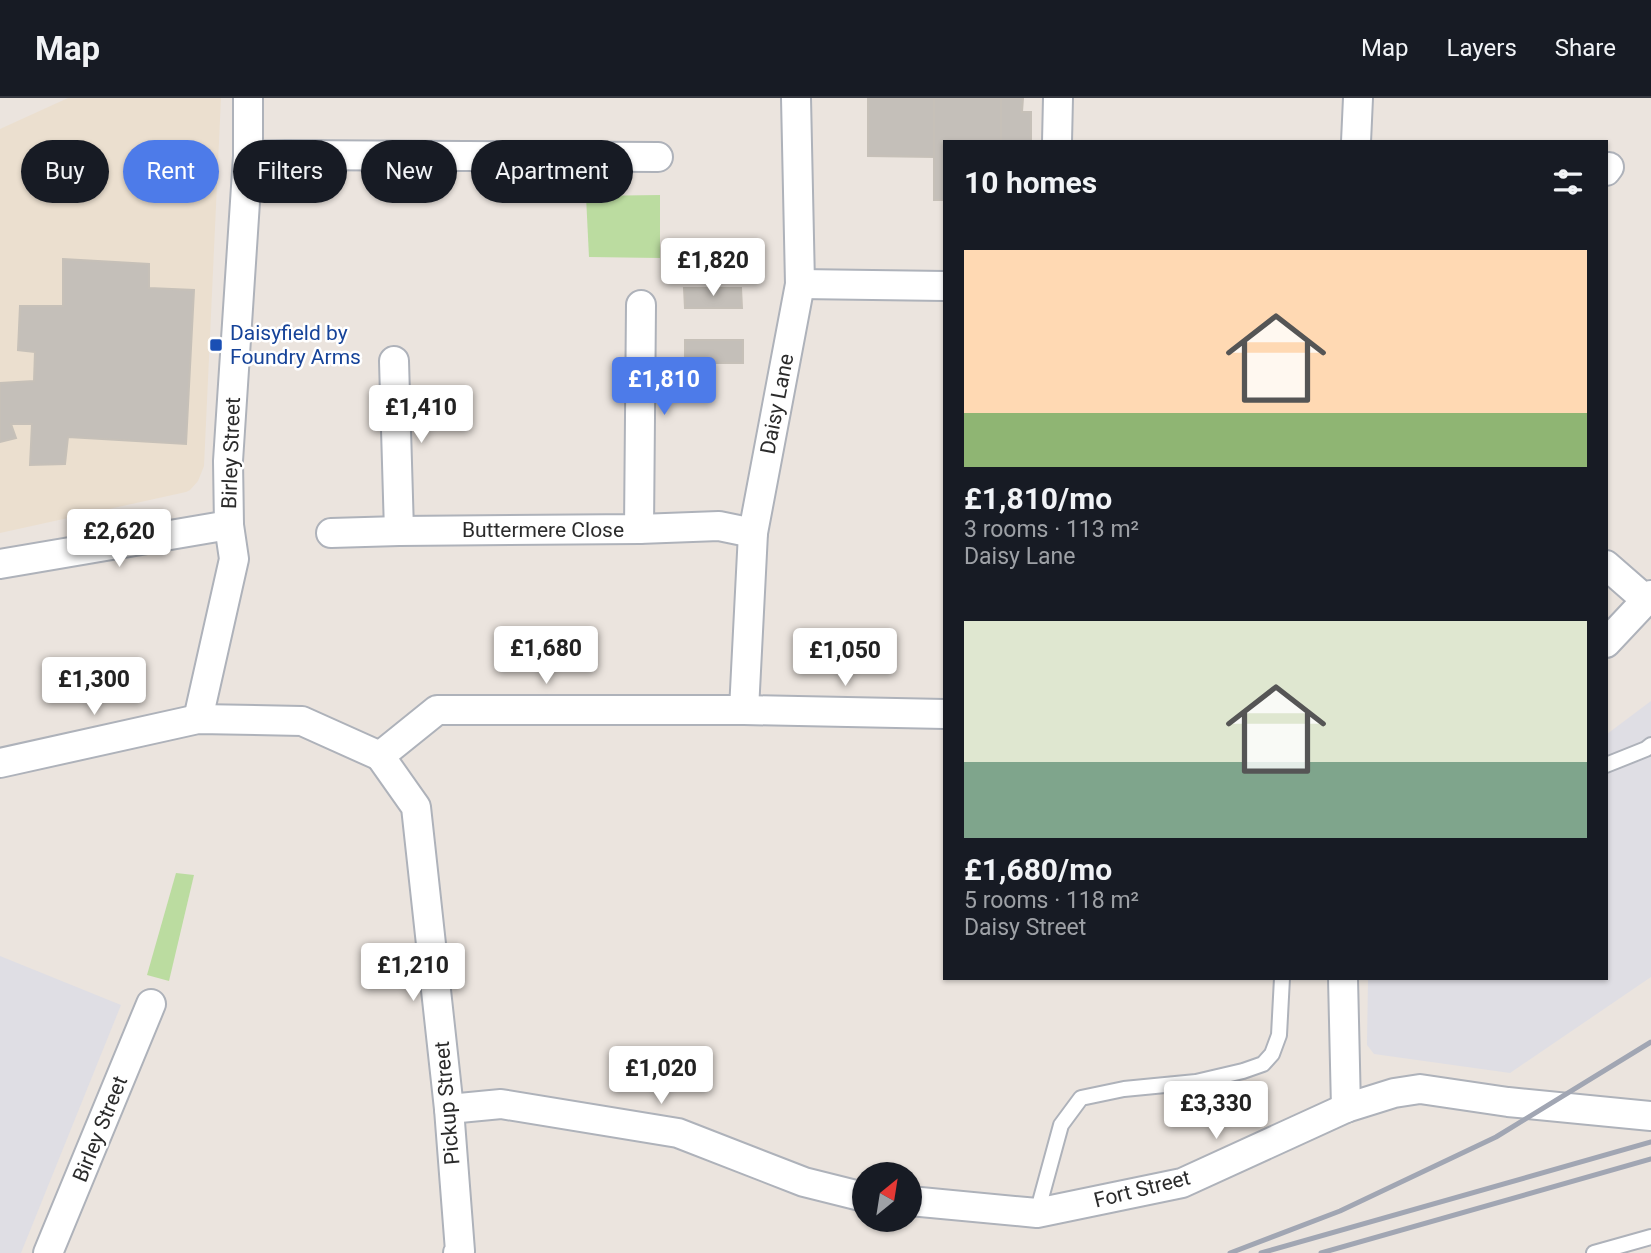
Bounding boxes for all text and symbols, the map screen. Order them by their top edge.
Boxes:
text: Map [35,29,100,68]
text: Map [1361,34,1409,62]
text: Layers [1447,34,1517,62]
text: Share [1555,34,1616,62]
chip: Buy [21,140,109,203]
chip: Rent [123,140,219,203]
chip: Filters [233,140,347,203]
chip: New [361,140,457,203]
chip: Apartment [471,140,633,203]
icon: filters [1549,163,1587,201]
text: 10 homes [964,165,1097,200]
pin: £1,820 [656,238,770,298]
text: £1,820 [677,247,749,274]
icon: home [1213,295,1339,421]
place label: Daisyfield by Foundry Arms [230,321,361,369]
marker: Daisyfield by Foundry Arms [208,337,224,353]
street label: Daisy Lane [756,352,798,456]
pin: £1,810 [607,358,721,417]
text: £1,810 [628,366,700,393]
pin: £1,410 [364,386,478,445]
text: £1,410 [385,394,457,421]
street label: Birley Street [217,397,245,509]
text: £1,810/mo [964,481,1112,516]
pin: £2,620 [62,510,176,569]
text: 3 rooms · 113 m² [964,516,1139,543]
text: £2,620 [83,518,155,545]
street label: Buttermere Close [462,518,624,542]
text: Daisy Lane [964,543,1075,570]
pin: £1,680 [489,626,603,686]
pin: £1,050 [788,628,902,688]
text: £1,680 [510,635,582,662]
text: £1,050 [809,637,881,664]
pin: £1,300 [37,658,151,717]
text: £1,300 [58,666,130,693]
icon: home [1213,666,1339,792]
text: £1,680/mo [964,852,1112,887]
text: 5 rooms · 118 m² [964,887,1139,914]
text: Daisy Street [964,914,1086,941]
pin: £1,210 [356,944,470,1003]
text: £1,210 [377,952,449,979]
street label: Pickup Street [430,1040,464,1166]
pin: £1,020 [604,1046,718,1106]
text: £1,020 [625,1055,697,1082]
street label: Birley Street [68,1072,132,1185]
pin: £3,330 [1159,1082,1273,1141]
text: £3,330 [1180,1090,1252,1117]
north arrow [852,1162,922,1232]
map controls [852,1162,922,1232]
street label: Fort Street [1091,1165,1193,1213]

